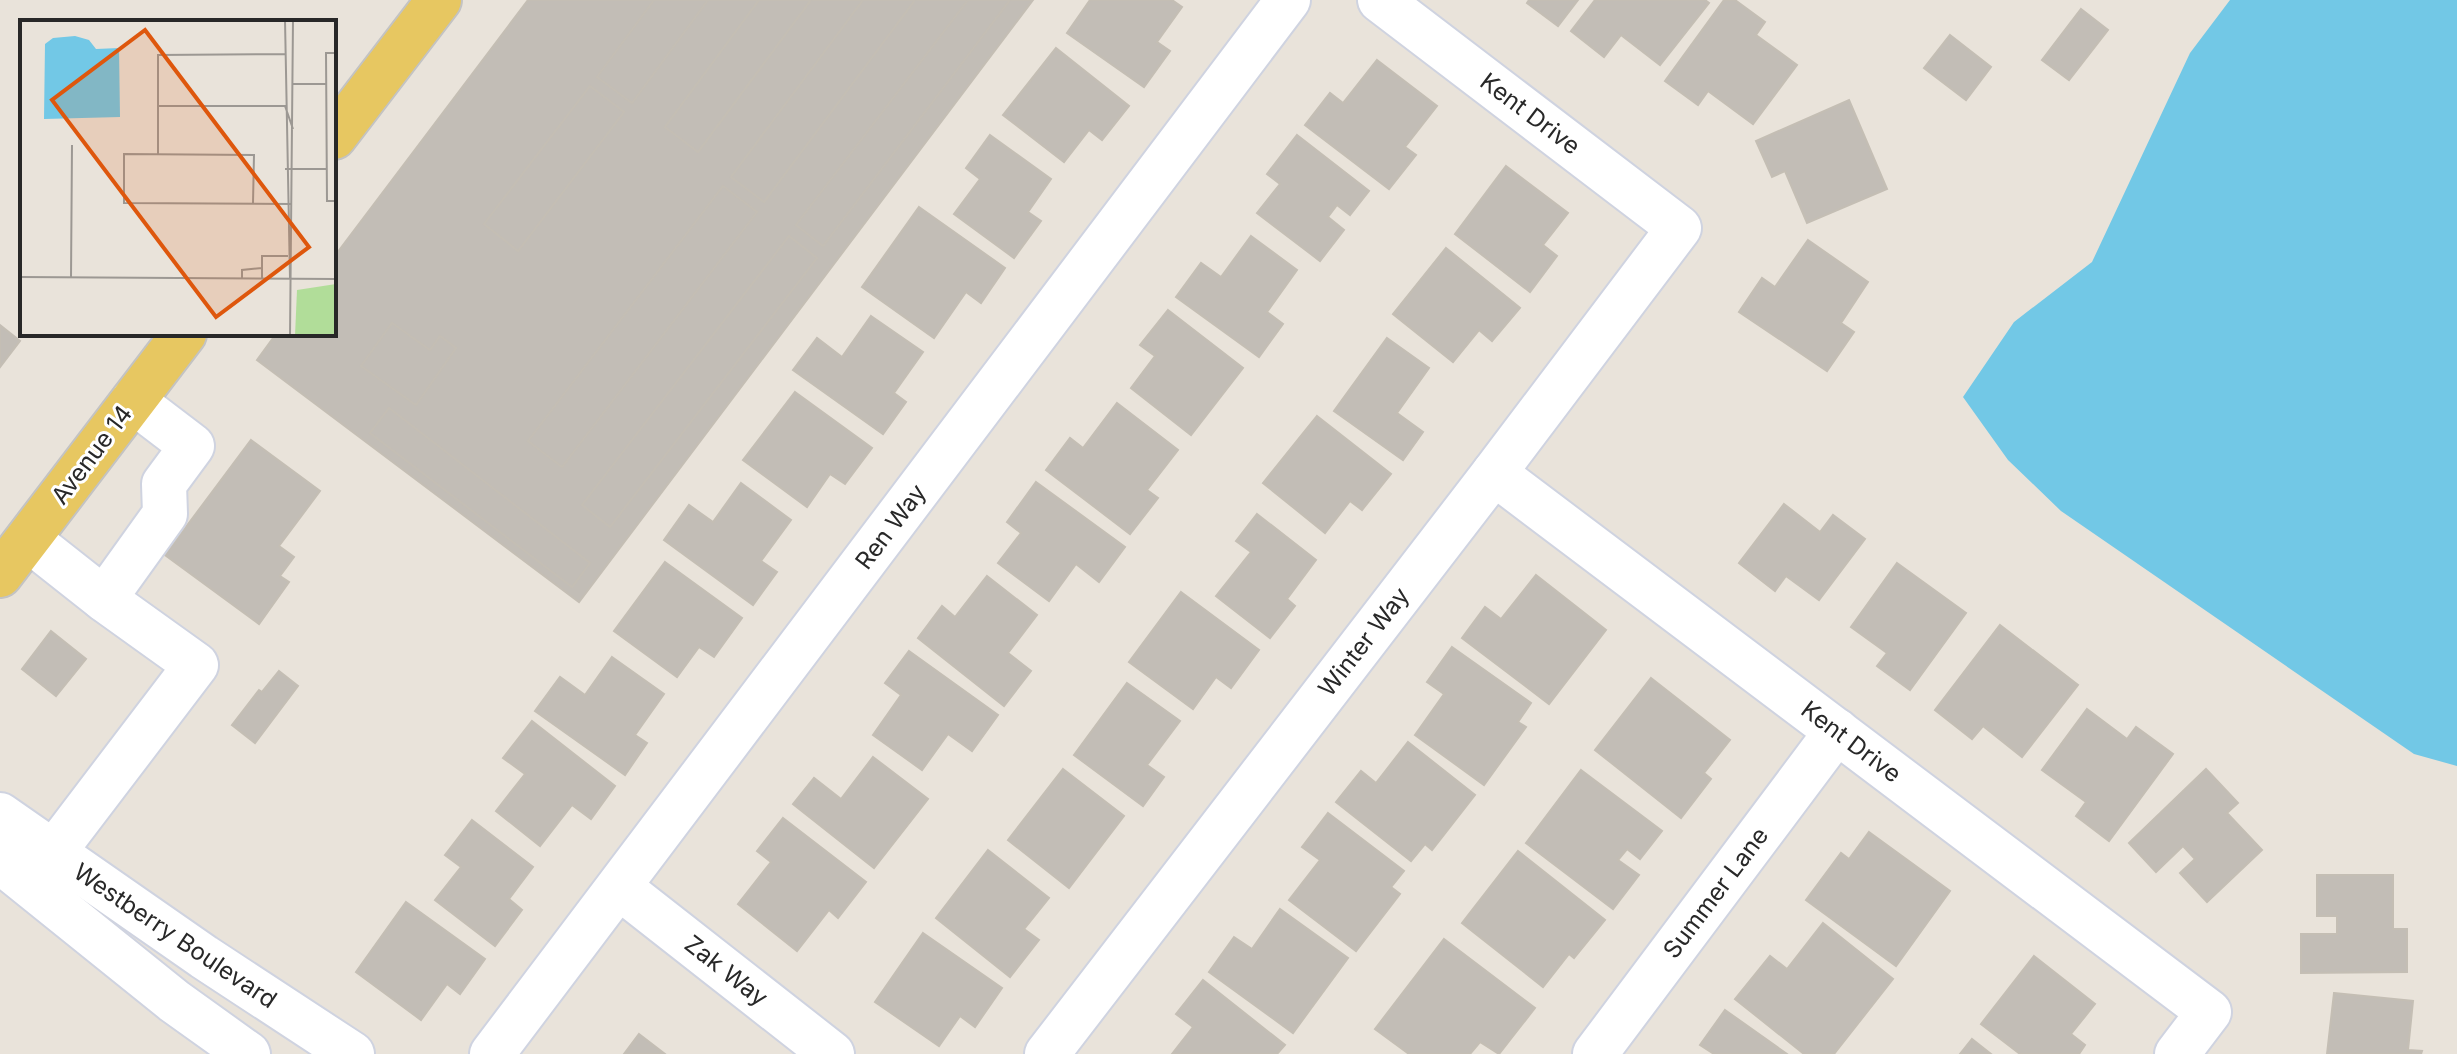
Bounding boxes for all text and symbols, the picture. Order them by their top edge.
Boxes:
inset map [20,20,336,336]
street label: Kent Drive [1475,67,1586,161]
street label: Avenue 14 [45,400,138,510]
street label: Ren Way [849,478,932,575]
street label: Winter Way [1312,582,1415,702]
street label: Kent Drive [1796,695,1907,789]
street label: Summer Lane [1657,821,1774,964]
street label: Westberry Boulevard [68,857,282,1014]
street label: Zak Way [679,929,774,1012]

